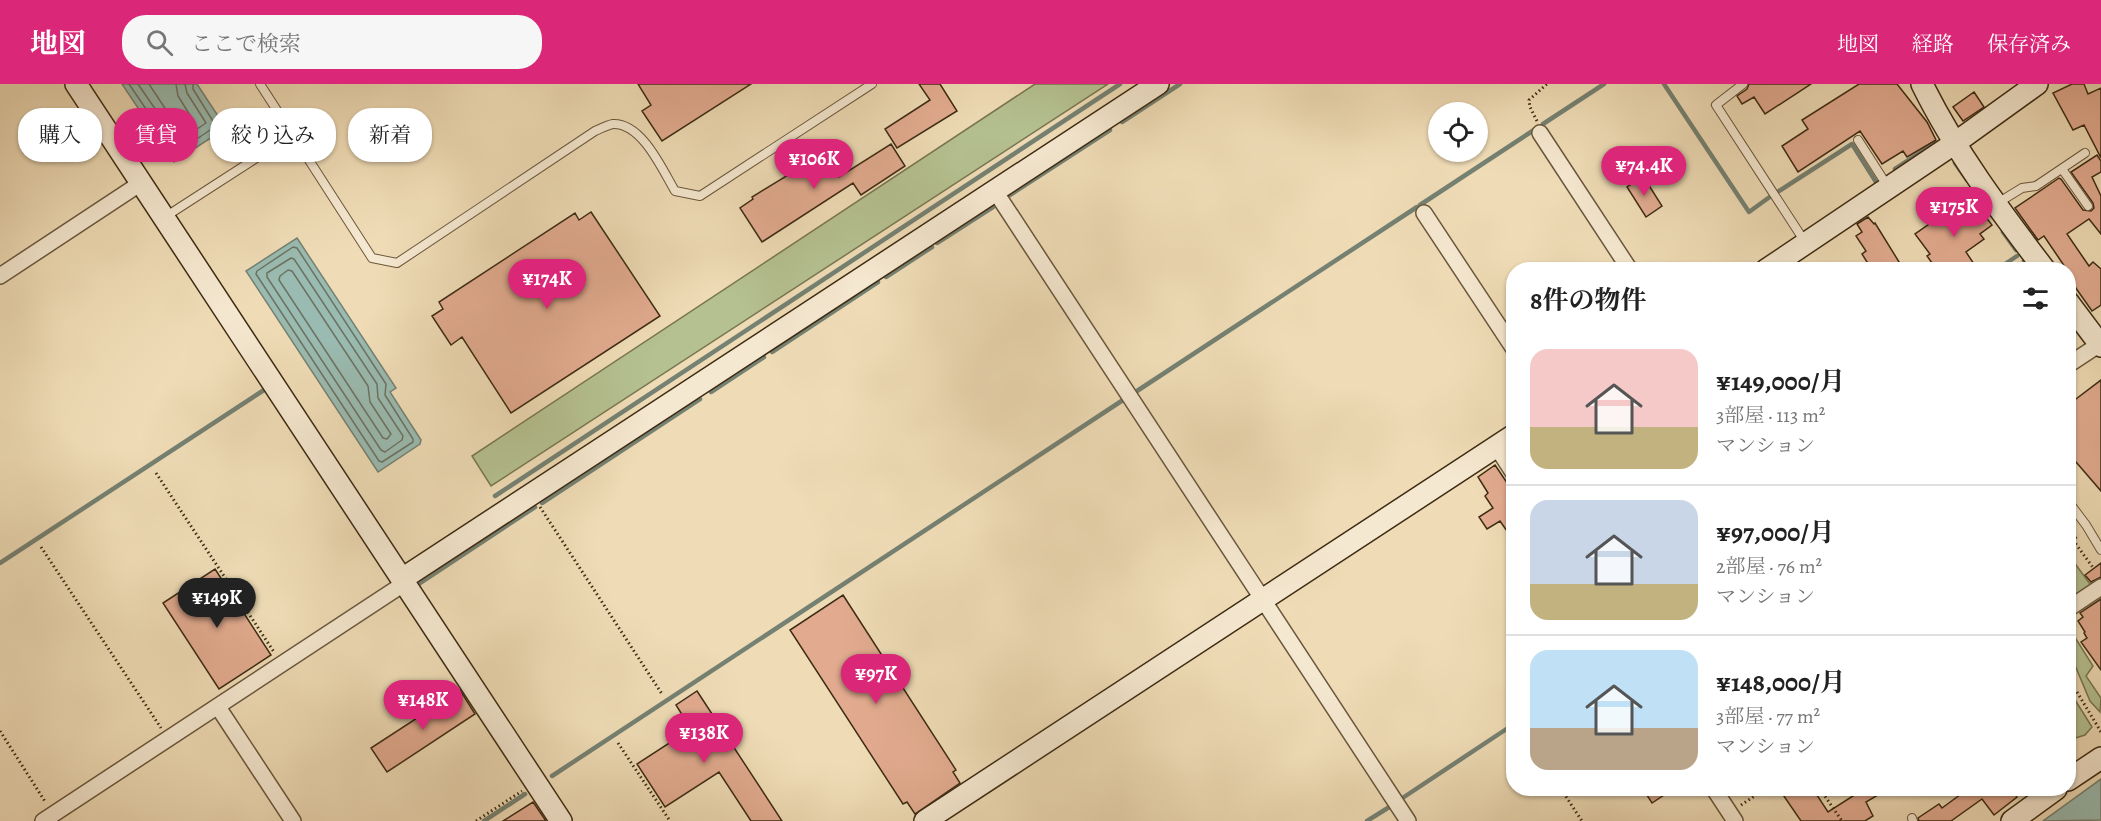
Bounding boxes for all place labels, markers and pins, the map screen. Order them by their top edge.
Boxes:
pin: ¥106K [772,139,856,190]
pin: ¥74.4K [1595,146,1693,197]
pin: ¥175K [1912,187,1996,238]
pin: ¥174K [505,259,589,310]
pin: ¥149K [175,578,259,629]
pin: ¥97K [840,654,912,705]
pin: ¥148K [381,680,465,731]
pin: ¥138K [662,713,746,764]

